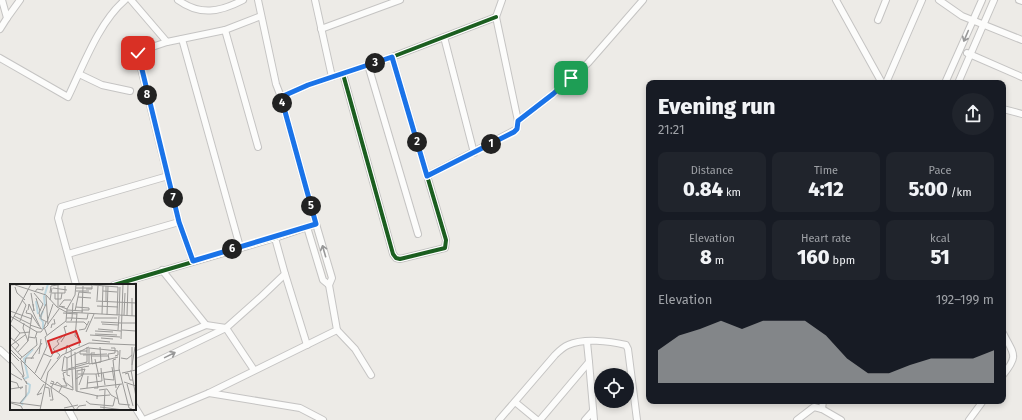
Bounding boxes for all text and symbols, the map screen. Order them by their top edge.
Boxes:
one-way arrow [962,29,970,41]
pin [121,36,155,70]
icon: check [127,42,149,64]
pin: 3 [365,53,385,73]
text: 3 [372,56,378,69]
pin [554,61,588,95]
icon: arrive [560,67,582,89]
pin: 8 [137,85,157,105]
text: 8 [144,88,150,101]
pin: 4 [272,93,292,113]
text: Evening run [658,93,775,120]
button: share [952,93,994,135]
text: 4 [279,96,285,109]
text: 21:21 [658,122,685,137]
pin: 2 [407,132,427,152]
pin: 1 [481,134,501,154]
text: 2 [414,135,420,148]
text: 1 [488,137,494,150]
text: Distance [691,164,733,177]
text: Time [814,164,838,177]
text: Pace [929,164,951,177]
text: 0.84 [683,177,723,201]
text: 4:12 [808,177,844,201]
text: 5:00 [908,177,948,201]
text: km [723,186,741,199]
text: /km [948,186,972,199]
pin: 7 [163,188,183,208]
text: 7 [170,191,176,204]
pin: 5 [301,196,321,216]
text: 5 [308,199,314,212]
text: Elevation [689,232,735,245]
text: Heart rate [801,232,851,245]
text: kcal [930,232,950,245]
pin: 6 [222,239,242,259]
text: 6 [229,242,235,255]
one-way arrow [320,245,327,258]
text: 8 [700,245,712,269]
text: 160 [797,245,830,269]
text: 51 [930,245,950,269]
text: m [712,254,724,267]
text: bpm [830,254,855,267]
inset map [10,284,136,410]
text: Elevation [658,292,712,307]
text: 192–199 m [936,292,994,307]
one-way arrow [164,351,176,358]
map controls [594,368,634,408]
button: locate [594,368,634,408]

